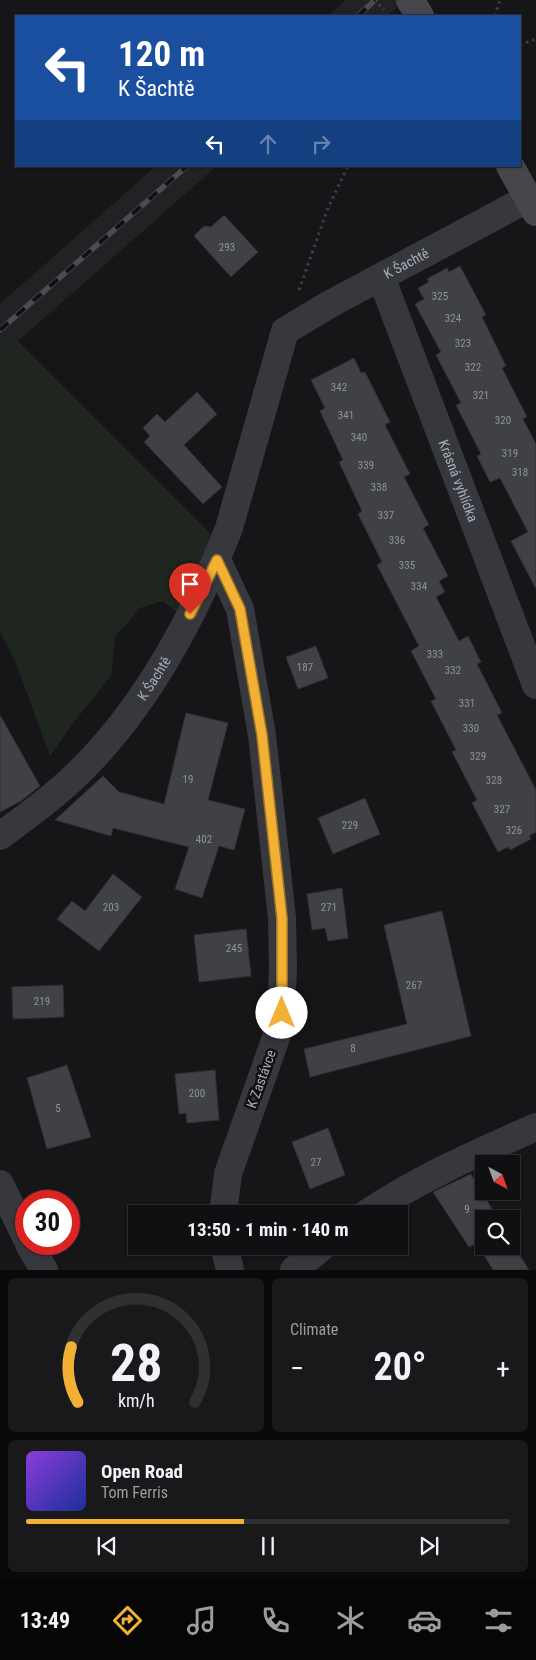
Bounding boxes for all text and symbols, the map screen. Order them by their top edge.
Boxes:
text: 120 m [118,34,205,75]
icon: left [35,35,100,100]
text: K Šachtě [118,76,195,101]
icon: left [201,130,229,158]
icon: ahead [254,130,282,158]
icon: right [307,130,335,158]
house number: 293 [219,241,235,254]
street label: K Šachtě [381,245,432,282]
house number: 325 [432,290,448,303]
house number: 324 [445,312,462,325]
house number: 323 [455,337,471,350]
house number: 322 [465,361,481,374]
house number: 342 [331,381,347,394]
house number: 321 [473,389,489,402]
house number: 341 [338,409,354,422]
house number: 320 [495,414,511,427]
house number: 340 [351,431,367,444]
street label: Krásná vyhlídka [436,437,481,524]
house number: 319 [502,447,518,460]
house number: 339 [358,459,374,472]
house number: 318 [512,466,528,479]
house number: 338 [371,481,387,494]
house number: 337 [378,509,394,522]
house number: 336 [389,534,405,547]
house number: 335 [399,559,415,572]
pin [169,563,211,614]
icon: arrive [176,570,204,598]
house number: 334 [411,580,428,593]
house number: 333 [427,648,443,661]
street label: K Šachtě [134,653,174,703]
house number: 187 [297,661,313,674]
house number: 332 [445,664,461,677]
house number: 331 [459,697,475,710]
house number: 330 [463,722,479,735]
house number: 329 [470,750,486,763]
house number: 19 [183,773,193,786]
house number: 328 [486,774,502,787]
house number: 327 [494,803,510,816]
house number: 229 [342,819,358,832]
house number: 326 [506,824,522,837]
house number: 402 [196,833,212,846]
house number: 203 [103,901,119,914]
house number: 271 [321,901,337,914]
house number: 245 [226,942,242,955]
house number: 267 [406,979,422,992]
position arrow [255,986,307,1038]
house number: 219 [34,995,50,1008]
house number: 8 [350,1042,356,1055]
street label: K Zastávce [243,1047,279,1110]
house number: 200 [189,1087,205,1100]
house number: 5 [55,1102,61,1115]
north arrow [475,1155,520,1200]
map controls [475,1155,520,1255]
house number: 27 [311,1156,321,1169]
speed limit sign: 30 [15,1190,80,1255]
house number: 9 [464,1203,470,1216]
button: search [475,1210,520,1255]
text: 13:50 · 1 min · 140 m [187,1218,349,1241]
text: Climate [290,1320,338,1339]
text: 28 [110,1333,162,1394]
text: 20° [373,1345,427,1389]
text: − [290,1352,304,1385]
text: + [496,1352,510,1385]
text: km/h [118,1390,154,1411]
text: Open Road [101,1460,183,1483]
text: Tom Ferris [101,1483,168,1502]
icon: previous [93,1532,121,1560]
icon: pause [254,1532,282,1560]
icon: next [415,1532,443,1560]
icon: directions [110,1603,145,1638]
icon: music [184,1603,219,1638]
icon: phone [258,1603,293,1638]
icon: climate [333,1603,368,1638]
icon: car [407,1603,442,1638]
icon: filters [481,1603,516,1638]
text: 13:49 [20,1608,70,1633]

